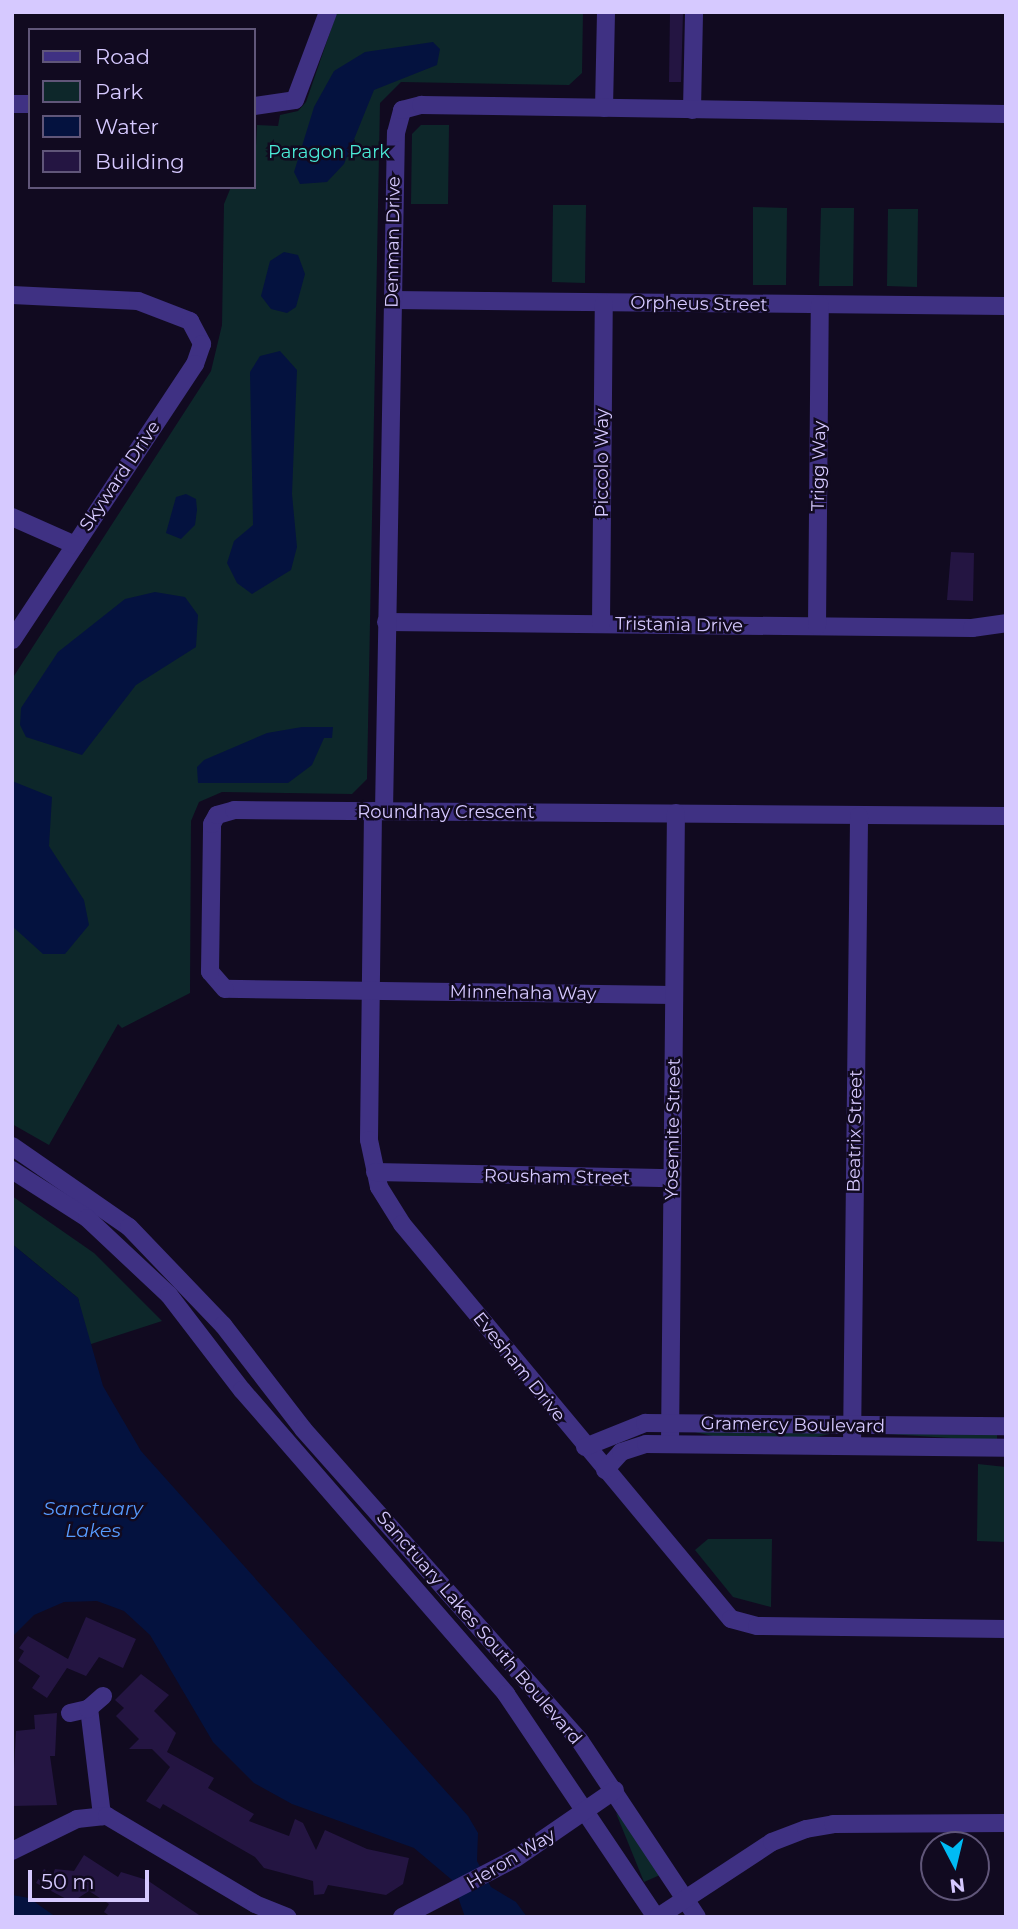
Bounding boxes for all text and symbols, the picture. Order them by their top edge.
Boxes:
legend [28,28,256,189]
text: Road [95,44,150,69]
text: Park [95,79,143,104]
text: Water [95,114,159,139]
park label: Paragon Park [268,141,390,163]
text: Building [95,149,185,174]
street label: Denman Drive [381,176,405,308]
street label: Orpheus Street [630,292,768,316]
street label: Piccolo Way [591,409,613,517]
street label: Skyward Drive [75,417,165,535]
street label: Trigg Way [807,421,831,511]
street label: Tristania Drive [615,613,743,637]
street label: Roundhay Crescent [357,801,535,823]
street label: Minnehaha Way [450,981,596,1005]
street label: Yosemite Street [661,1058,685,1200]
street label: Beatrix Street [843,1069,867,1193]
street label: Rousham Street [484,1165,630,1189]
street label: Evesham Drive [468,1308,570,1426]
street label: Gramercy Boulevard [701,1413,885,1437]
water label: Sanctuary Lakes [43,1498,143,1542]
street label: Sanctuary Lakes South Boulevard [372,1507,586,1749]
street label: Heron Way [463,1824,559,1894]
north arrow [920,1831,990,1901]
scale bar [32,1856,152,1900]
text: 50 m [41,1869,95,1894]
text: N [948,1873,966,1898]

